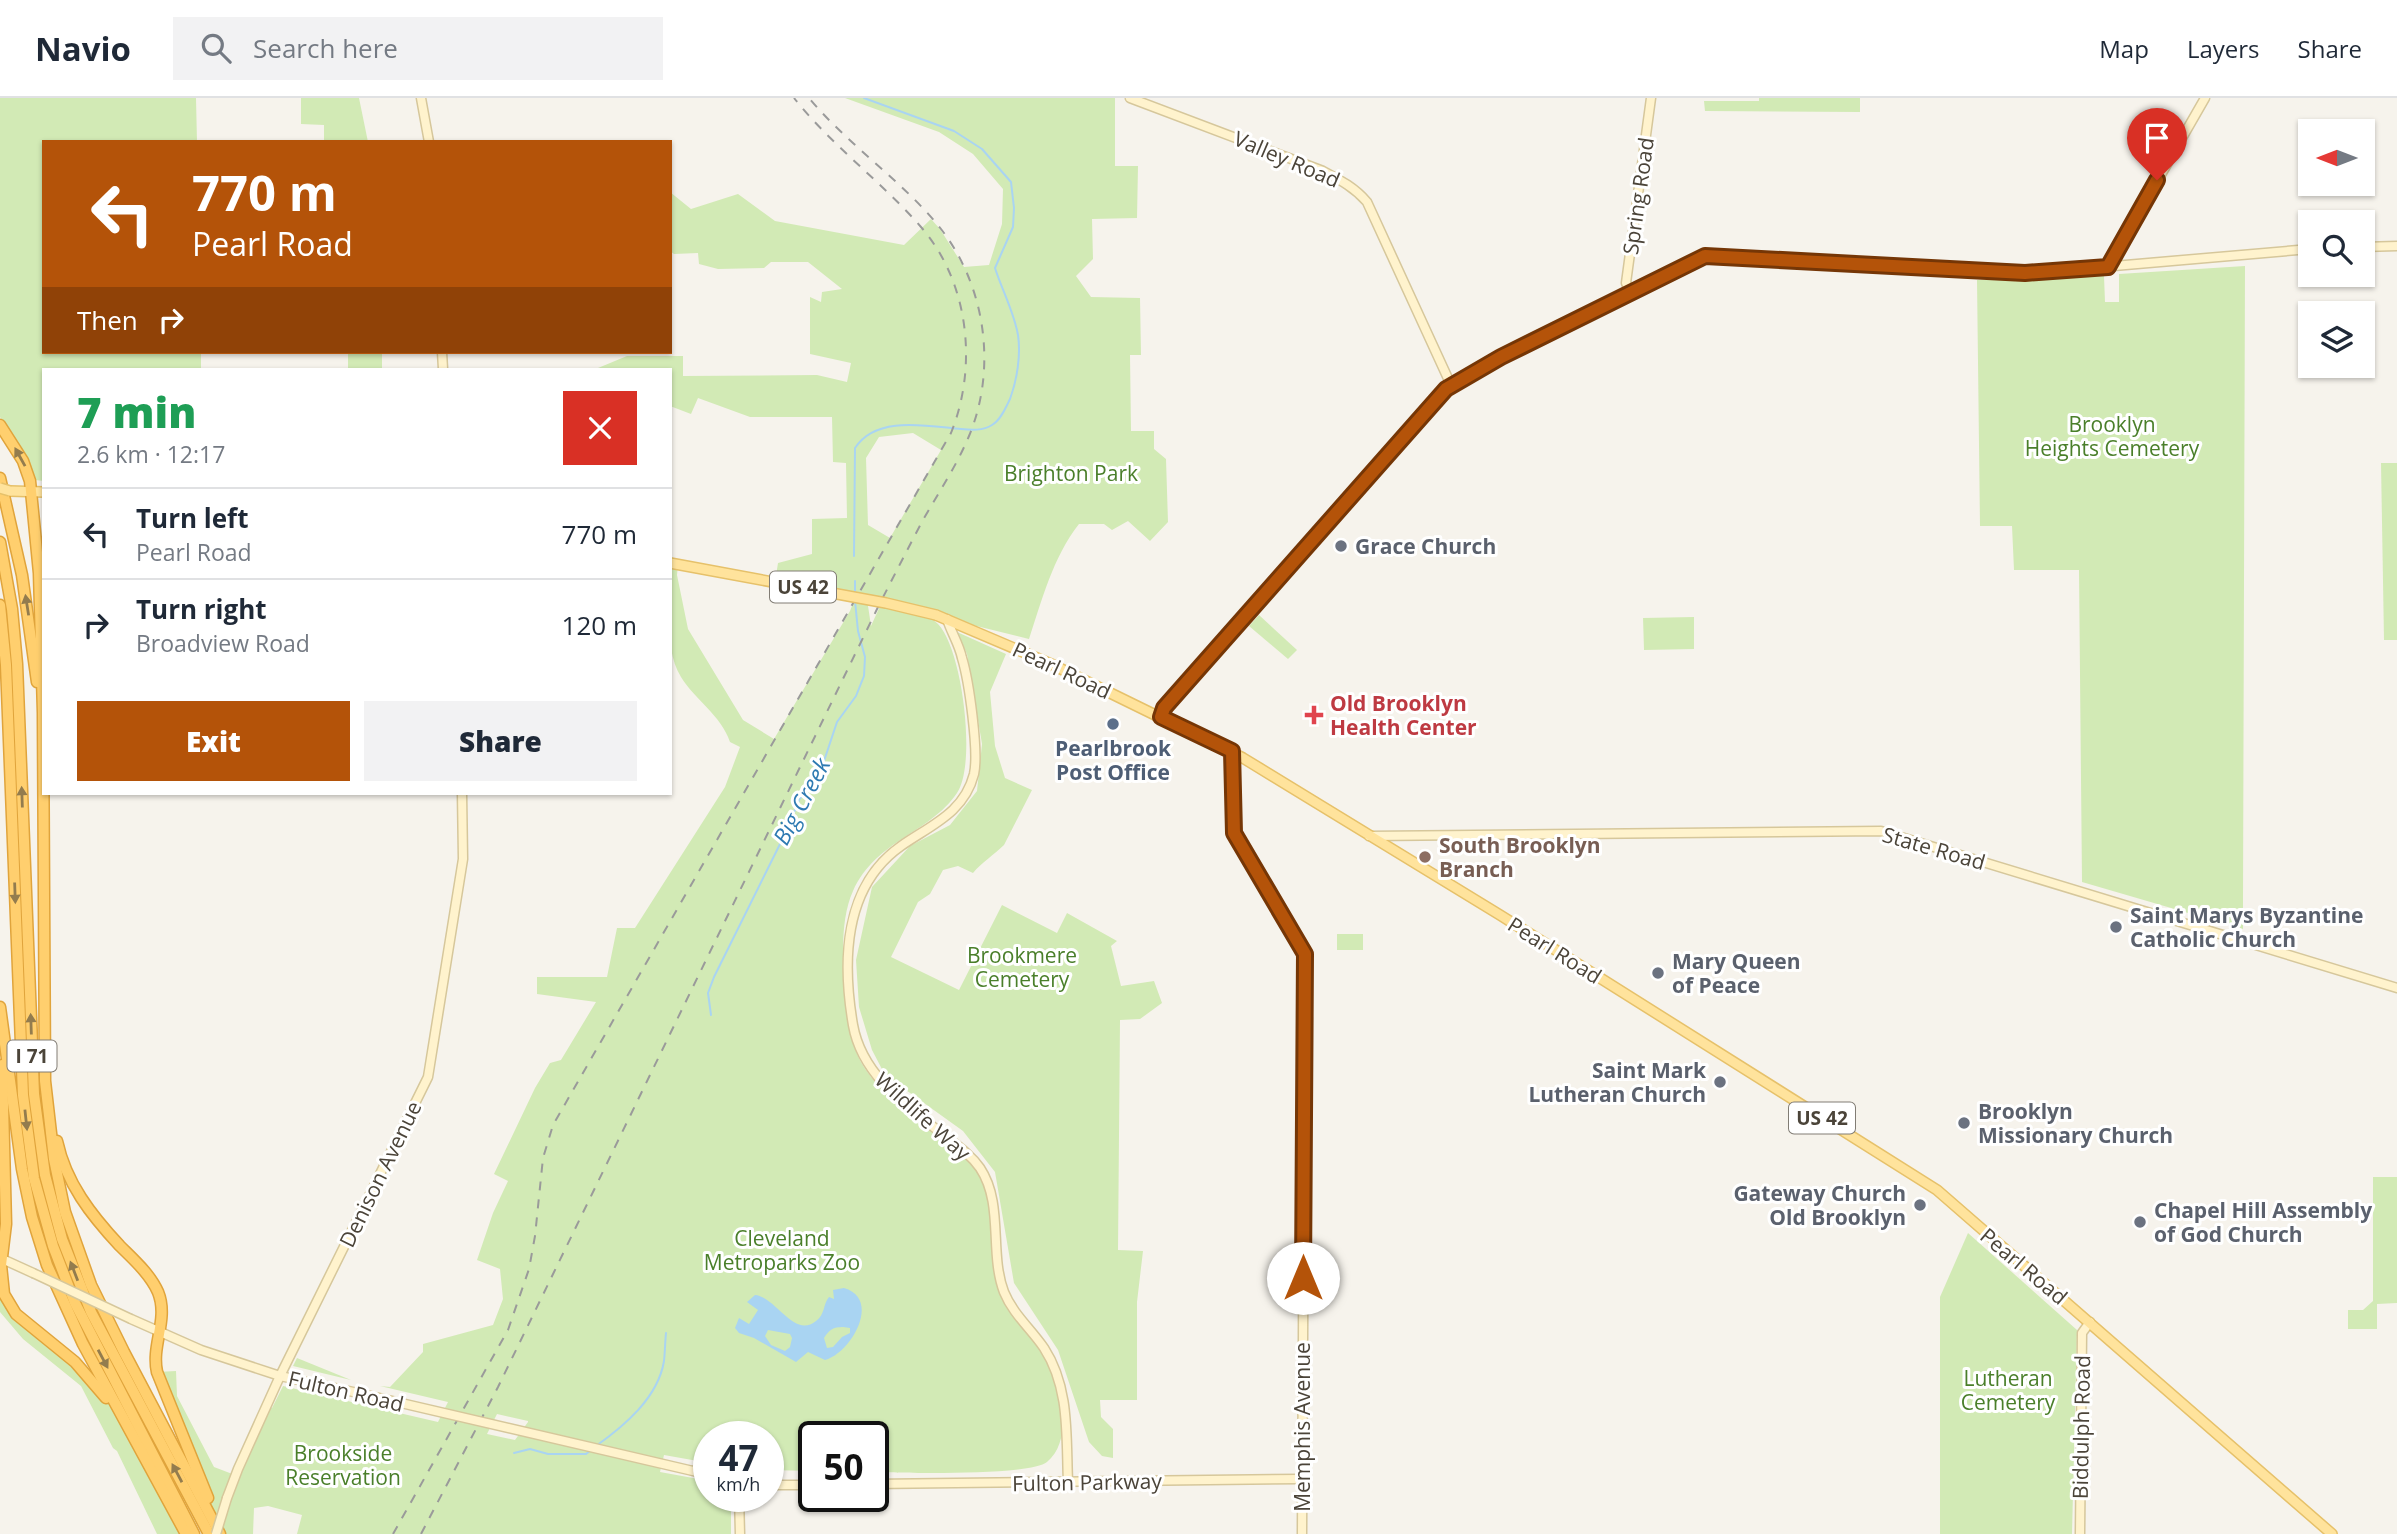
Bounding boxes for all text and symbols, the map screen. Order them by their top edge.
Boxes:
search box [173,17,663,80]
text: Navio [35,26,131,71]
icon: search [197,29,235,67]
text: Search here [253,30,398,66]
text: Map [2099,32,2149,65]
text: Layers [2187,32,2260,65]
text: Share [2298,32,2362,65]
pin [2127,108,2187,180]
icon: arrive [2138,119,2176,157]
north arrow [2298,119,2375,196]
map controls [2298,119,2375,378]
street label: Valley Road [1230,124,1344,194]
street label: Spring Road [1616,136,1660,256]
text: 770 m [192,159,337,225]
icon: left [77,168,168,259]
button: search [2298,210,2375,287]
text: Pearl Road [192,222,353,265]
icon: right [152,301,190,339]
button: layers [2298,301,2375,378]
text: Then [77,302,138,338]
text: 7 min [77,383,196,440]
button: close [563,391,637,465]
park label: Brooklyn Heights Cemetery [2025,410,2200,462]
text: 2.6 km · 12:17 [77,438,225,470]
one-way arrow [14,447,26,466]
park label: Brighton Park [1004,459,1138,487]
text: Turn left [136,500,248,536]
icon: left [77,515,115,553]
text: 770 m [562,516,637,552]
place label: Grace Church [1355,532,1496,560]
text: Pearl Road [136,536,252,568]
marker: Grace Church [1333,538,1349,554]
road number: US 42 [770,572,836,602]
text: Turn right [136,591,267,627]
one-way arrow [21,594,32,616]
icon: right [77,606,115,644]
text: 120 m [562,607,637,643]
text: Broadview Road [136,627,310,659]
street label: Pearl Road [1008,635,1116,705]
place label: Old Brooklyn Health Center [1330,689,1477,741]
button: Exit [77,701,350,781]
button: Share [364,701,637,781]
marker: Old Brooklyn Health Center [1304,705,1324,725]
marker: Pearlbrook Post Office [1105,716,1121,732]
place label: Pearlbrook Post Office [1055,734,1172,786]
water label: Big Creek [765,751,838,850]
one-way arrow [17,786,28,808]
street label: State Road [1879,820,1989,876]
place label: South Brooklyn Branch [1439,831,1601,883]
marker: South Brooklyn Branch [1417,849,1433,865]
one-way arrow [10,883,21,905]
place label: Saint Marys Byzantine Catholic Church [2130,901,2363,953]
street label: Pearl Road [1503,910,1607,990]
marker: Saint Marys Byzantine Catholic Church [2108,919,2124,935]
park label: Brookmere Cemetery [967,941,1077,993]
place label: Mary Queen of Peace [1672,947,1801,999]
marker: Mary Queen of Peace [1650,965,1666,981]
one-way arrow [25,1013,36,1035]
road number: I 71 [7,1040,56,1072]
place label: Saint Mark Lutheran Church [1528,1056,1707,1108]
street label: Wildlife Way [869,1066,977,1167]
marker: Saint Mark Lutheran Church [1712,1074,1728,1090]
street label: Denison Avenue [333,1096,427,1252]
place label: Brooklyn Missionary Church [1978,1097,2173,1149]
road number: US 42 [1789,1102,1855,1134]
one-way arrow [20,1110,31,1132]
marker: Brooklyn Missionary Church [1956,1115,1972,1131]
place label: Gateway Church Old Brooklyn [1733,1179,1906,1231]
place label: Chapel Hill Assembly of God Church [2154,1196,2372,1248]
marker: Gateway Church Old Brooklyn [1912,1197,1928,1213]
marker: Chapel Hill Assembly of God Church [2132,1214,2148,1230]
street label: Pearl Road [1975,1221,2073,1311]
park label: Cleveland Metroparks Zoo [704,1224,860,1276]
position arrow [1266,1241,1340,1315]
one-way arrow [68,1260,79,1281]
street label: Memphis Avenue [1288,1342,1316,1512]
one-way arrow [96,1349,108,1369]
street label: Biddulph Road [2066,1355,2096,1499]
street label: Fulton Road [286,1364,406,1418]
park label: Lutheran Cemetery [1961,1364,2056,1416]
speed limit sign: 50 [798,1421,889,1512]
text: 47 [718,1434,759,1481]
park label: Brookside Reservation [285,1439,401,1491]
one-way arrow [171,1464,183,1483]
street label: Fulton Parkway [1012,1467,1163,1497]
text: km/h [717,1472,760,1496]

